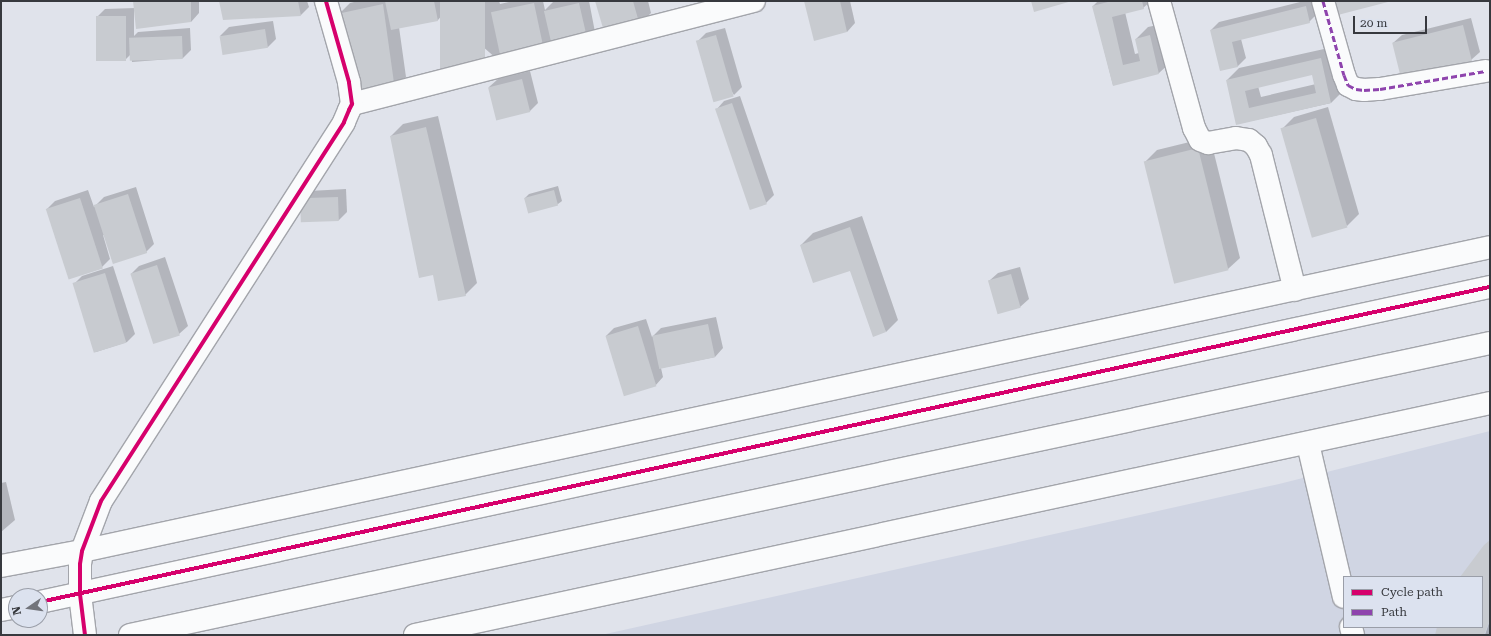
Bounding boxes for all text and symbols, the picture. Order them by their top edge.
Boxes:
scale bar [1355,8,1429,34]
text: 20 m [1360,16,1387,30]
legend [1343,576,1483,628]
text: Cycle path [1381,585,1443,599]
north arrow [8,588,48,628]
text: N [10,605,24,616]
text: Path [1381,605,1407,619]

